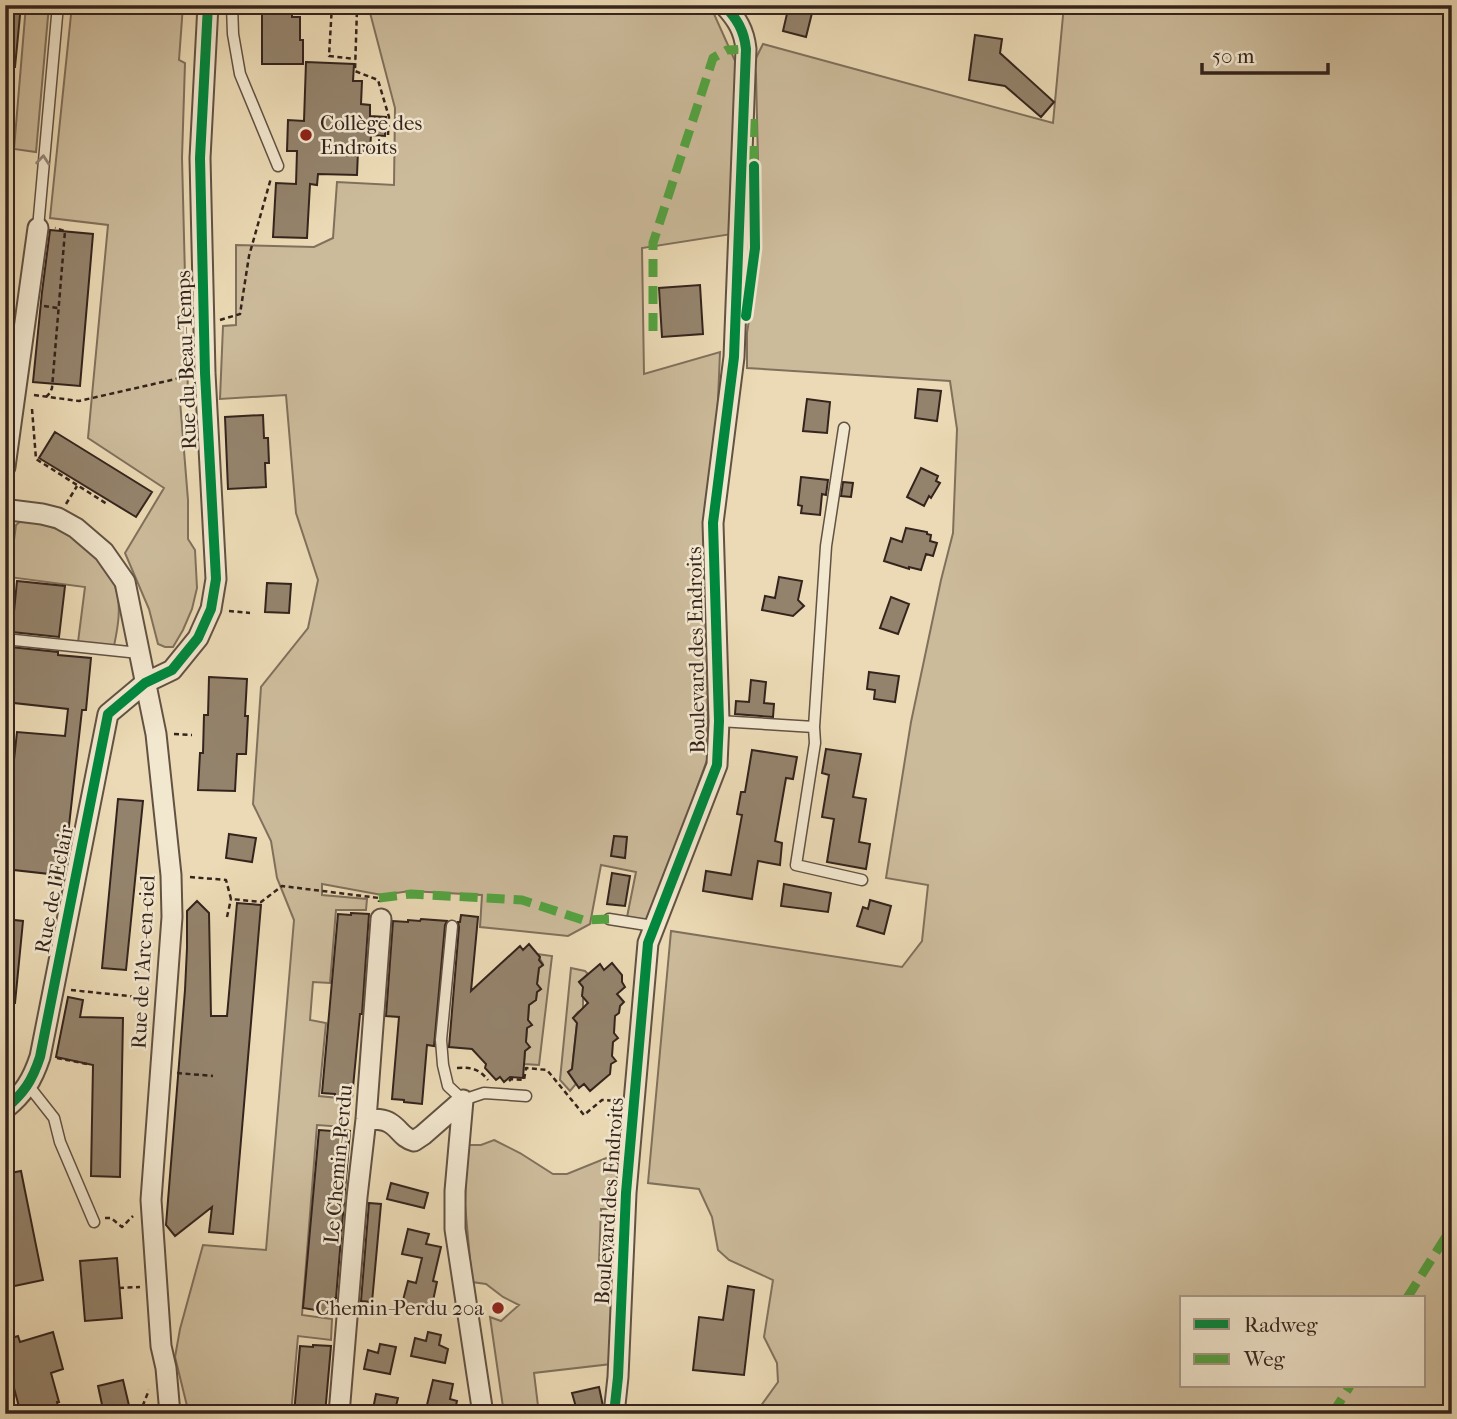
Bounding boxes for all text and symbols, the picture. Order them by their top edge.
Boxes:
scale bar [1202,32,1328,76]
text: 50 m [1212,44,1255,68]
place label: Collège des Endroits [320,111,422,159]
marker: Collège des Endroits [298,127,314,143]
one-way arrow [35,154,50,165]
street label: Rue du Beau-Temps [171,270,201,450]
street label: Boulevard des Endroits [682,546,710,754]
street label: Rue de l'Eclair [30,822,78,956]
street label: Rue de l'Arc-en-ciel [126,874,160,1049]
street label: Le Chemin-Perdu [319,1083,357,1245]
street label: Boulevard des Endroits [590,1096,628,1305]
place label: Chemin-Perdu 20a [315,1296,484,1320]
legend [1180,1296,1426,1388]
marker: Chemin-Perdu 20a [490,1300,506,1316]
text: Radweg [1244,1313,1318,1337]
text: Weg [1243,1347,1286,1371]

